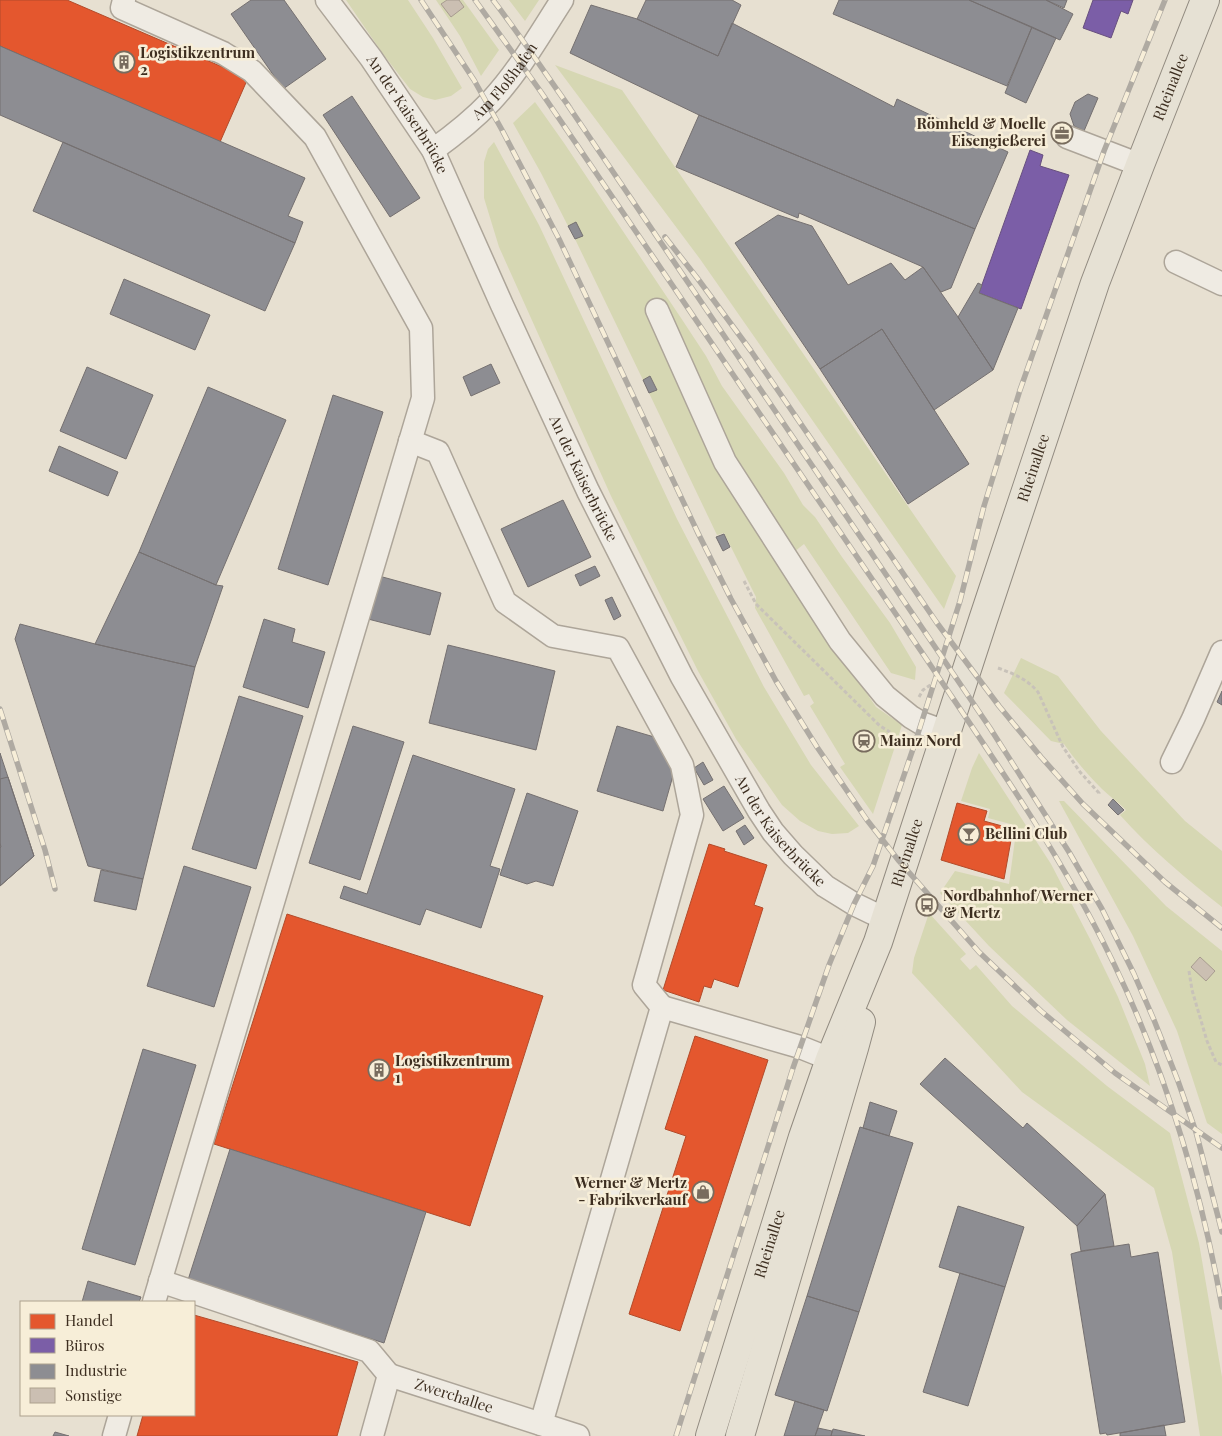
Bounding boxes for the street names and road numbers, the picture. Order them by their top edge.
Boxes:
street label: Am Floßhafen [466,38,541,124]
street label: An der Kaiserbrücke [362,50,453,177]
street label: Rheinallee [1148,50,1192,123]
street label: An der Kaiserbrücke [545,411,623,545]
street label: Rheinallee [1012,431,1053,504]
street label: An der Kaiserbrücke [731,770,831,891]
street label: Rheinallee [886,816,927,889]
street label: Rheinallee [749,1207,789,1280]
street label: Zwerchallee [412,1373,496,1417]

